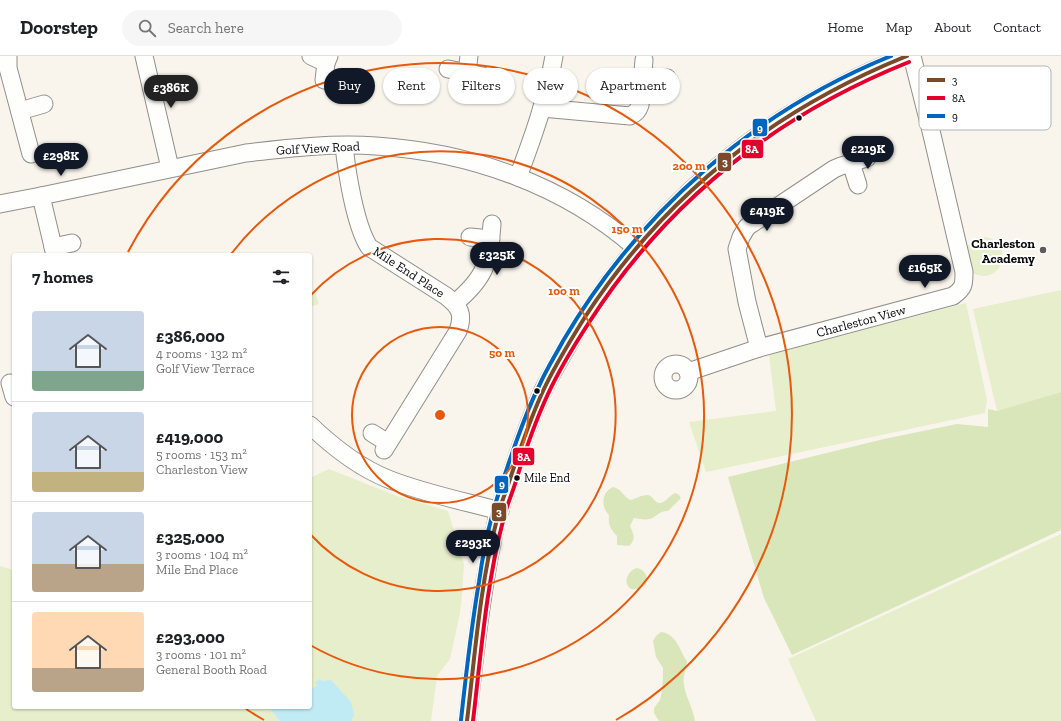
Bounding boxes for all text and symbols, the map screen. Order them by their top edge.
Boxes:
search box [122,10,402,46]
text: Doorstep [20,16,98,39]
icon: search [136,17,158,39]
text: Search here [168,19,244,37]
text: Home [828,19,864,36]
text: Map [886,19,912,36]
text: About [934,19,971,36]
text: Contact [993,19,1041,36]
legend [919,66,1051,130]
chip: Buy [324,68,375,104]
chip: Rent [383,68,440,104]
chip: Filters [448,68,515,104]
chip: New [523,68,578,104]
chip: Apartment [586,68,680,104]
text: 3 [952,74,957,87]
pin: £386K [143,75,199,109]
text: £386K [153,80,189,95]
text: 8A [952,92,966,105]
text: 9 [952,110,958,123]
unlabelled marker [794,113,804,123]
line badge: 9 [752,118,768,137]
text: 9 [757,122,763,135]
pin: £219K [840,136,896,170]
street label: Golf View Road [276,138,360,158]
line badge: 8A [741,139,764,159]
text: £219K [851,141,885,156]
pin: £298K [33,143,89,177]
text: 8A [745,143,759,156]
text: £298K [43,148,79,163]
line badge: 3 [717,152,732,172]
text: 3 [722,156,728,169]
text: 200 m [672,159,706,173]
pin: £419K [739,198,795,232]
text: £419K [750,203,784,218]
text: 150 m [612,222,643,236]
place label: Charleston Academy [971,236,1035,266]
pin: £325K [469,242,525,276]
street label: Mile End Place [370,243,448,301]
marker: Charleston Academy [1038,245,1048,255]
text: £325K [479,247,515,262]
pin: £165K [897,255,953,289]
text: £165K [908,260,942,275]
icon: filters [270,266,292,288]
text: 7 homes [32,267,93,287]
text: 100 m [548,284,580,298]
street label: Charleston View [815,302,907,340]
text: £386,000 [156,326,225,346]
icon: home [64,327,112,375]
text: 4 rooms · 132 m² [156,346,247,361]
text: 50 m [489,346,515,360]
text: Golf View Terrace [156,361,255,376]
unlabelled marker [532,386,542,396]
centre of rings [433,408,447,422]
text: £419,000 [156,427,223,447]
icon: home [64,428,112,476]
text: 5 rooms · 153 m² [156,447,247,462]
line badge: 8A [512,447,535,466]
text: 8A [517,451,531,464]
text: Charleston View [156,462,248,477]
place label: Mile End [524,471,570,485]
marker: Mile End [512,473,522,483]
line badge: 9 [494,475,509,494]
text: 9 [499,478,505,491]
line badge: 3 [491,502,507,522]
text: 3 [496,506,502,519]
text: £325,000 [156,527,225,547]
icon: home [64,528,112,576]
pin: £293K [445,530,501,564]
text: £293K [455,535,491,550]
text: 3 rooms · 104 m² [156,547,248,562]
text: Mile End Place [156,562,238,577]
text: £293,000 [156,627,225,647]
icon: home [64,628,112,676]
text: 3 rooms · 101 m² [156,647,246,662]
text: General Booth Road [156,662,267,677]

